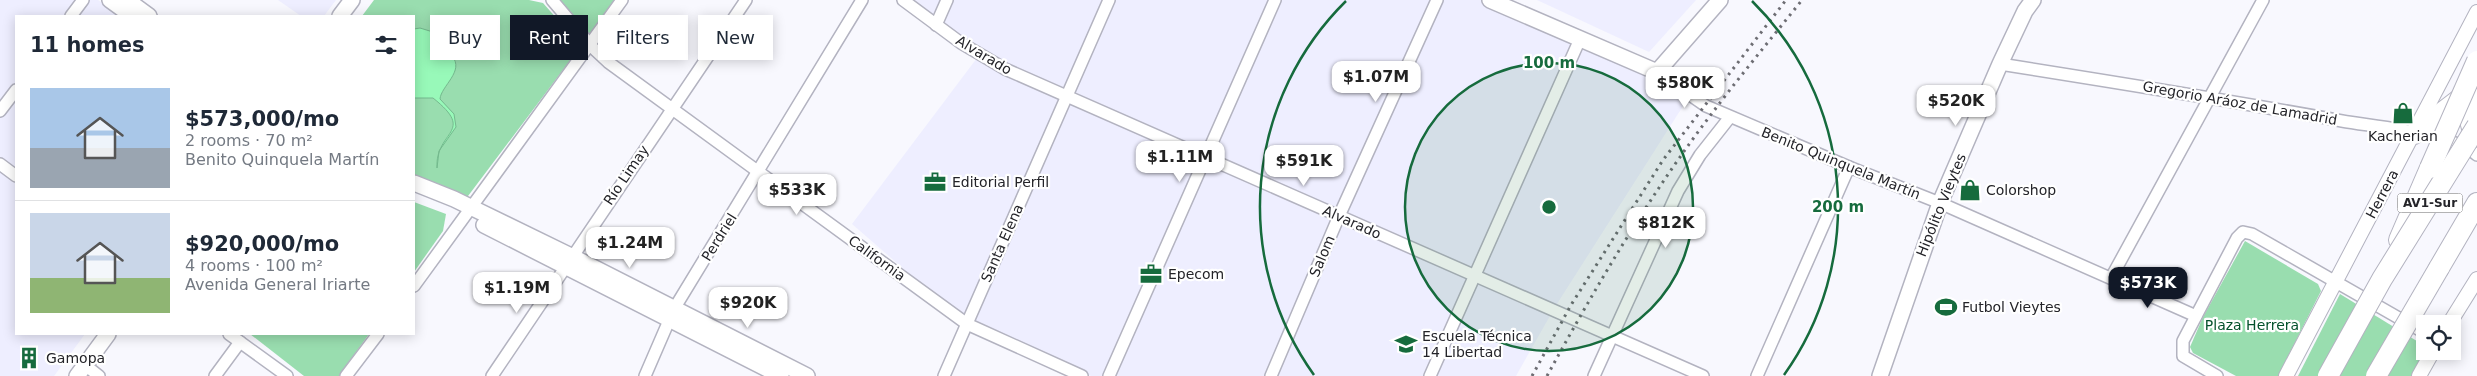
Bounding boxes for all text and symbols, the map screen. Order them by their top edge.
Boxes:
chip: Buy [430,15,500,60]
chip: Rent [510,15,588,60]
chip: Filters [598,15,688,60]
chip: New [698,15,773,60]
icon: filters [372,31,400,59]
street label: Alvarado [953,32,1015,78]
text: 11 homes [30,33,145,57]
text: 100 m [1523,54,1575,72]
pin: $1.07M [1335,61,1417,103]
pin: $580K [1650,66,1720,109]
text: $1.07M [1343,67,1409,86]
text: $580K [1657,73,1713,92]
street label: Gregorio Aráoz de Lamadrid [2141,78,2339,128]
pin: $520K [1921,84,1991,127]
text: $520K [1928,91,1984,110]
shop icon: Kacherian [2390,100,2416,126]
text: $573,000/mo [185,107,339,131]
icon: home [70,108,130,168]
street label: Benito Quinquela Martín [1759,124,1923,202]
place label: Kacherian [2368,128,2438,144]
text: 2 rooms · 70 m² [185,131,313,150]
pin: $1.11M [1139,140,1221,183]
street label: Río Limay [600,142,652,208]
pin: $591K [1269,144,1339,187]
text: $1.11M [1147,147,1213,166]
text: Benito Quinquela Martín [185,150,379,169]
text: $591K [1276,151,1332,170]
street label: Hipólito Vieytes [1913,151,1969,259]
street label: Herrera [2362,167,2402,221]
office icon: Editorial Perfil [922,169,948,195]
pin: $533K [762,174,832,216]
place label: Editorial Perfil [952,174,1049,190]
shop icon: Colorshop [1957,177,1983,203]
text: $533K [769,180,825,199]
place label: Colorshop [1986,182,2056,198]
road number: AV1-Sur [2398,194,2462,212]
centre of rings [1540,198,1558,216]
text: 200 m [1812,198,1864,216]
street label: Santa Elena [978,202,1026,284]
street label: Alvarado [1320,202,1384,242]
pin: $812K [1631,206,1701,249]
street label: Perdriel [698,210,740,264]
text: $812K [1638,213,1694,232]
pin: $1.24M [589,226,671,269]
text: $920,000/mo [185,232,339,256]
street label: California [845,232,909,284]
icon: home [70,233,130,293]
text: $1.24M [597,233,663,252]
street label: Salom [1306,233,1338,279]
text: 4 rooms · 100 m² [185,256,323,275]
office icon: Epecom [1138,261,1164,287]
place label: Epecom [1168,266,1224,282]
pin: $573K [2113,266,2183,309]
pin: $1.19M [476,272,558,314]
text: $573K [2120,273,2176,292]
text: Avenida General Iriarte [185,275,370,294]
text: $1.19M [484,278,550,297]
pin: $920K [713,286,783,329]
text: $920K [720,293,776,312]
sports icon: Futbol Vieytes [1933,294,1959,320]
place label: Futbol Vieytes [1962,299,2061,315]
map controls [2416,315,2461,360]
button: locate [2416,315,2461,360]
park label: Plaza Herrera [2205,317,2299,333]
place label: Escuela Técnica 14 Libertad [1422,328,1532,360]
school or university icon: Escuela Técnica 14 Libertad [1393,331,1419,357]
building icon: Gamopa [16,345,42,371]
place label: Gamopa [46,350,105,366]

